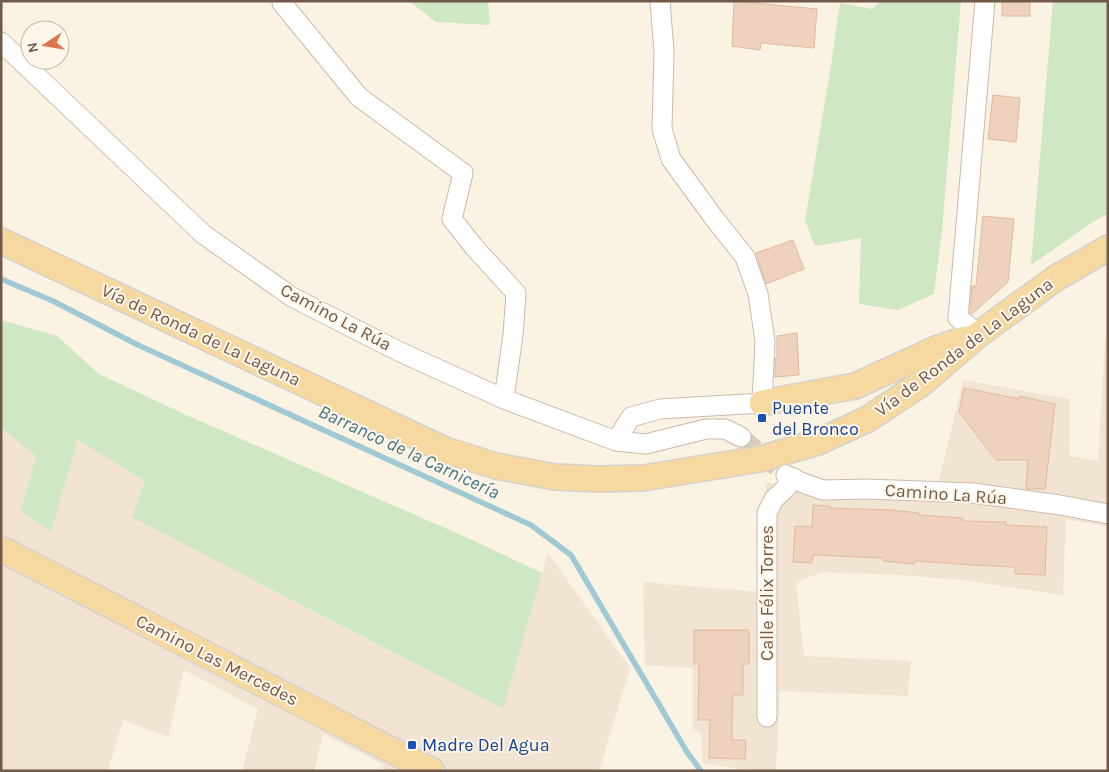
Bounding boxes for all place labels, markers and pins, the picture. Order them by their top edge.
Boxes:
place label: Puente del Bronco [772,397,859,440]
marker: Puente del Bronco [756,412,768,424]
place label: Madre Del Agua [422,734,550,756]
marker: Madre Del Agua [406,739,418,751]

